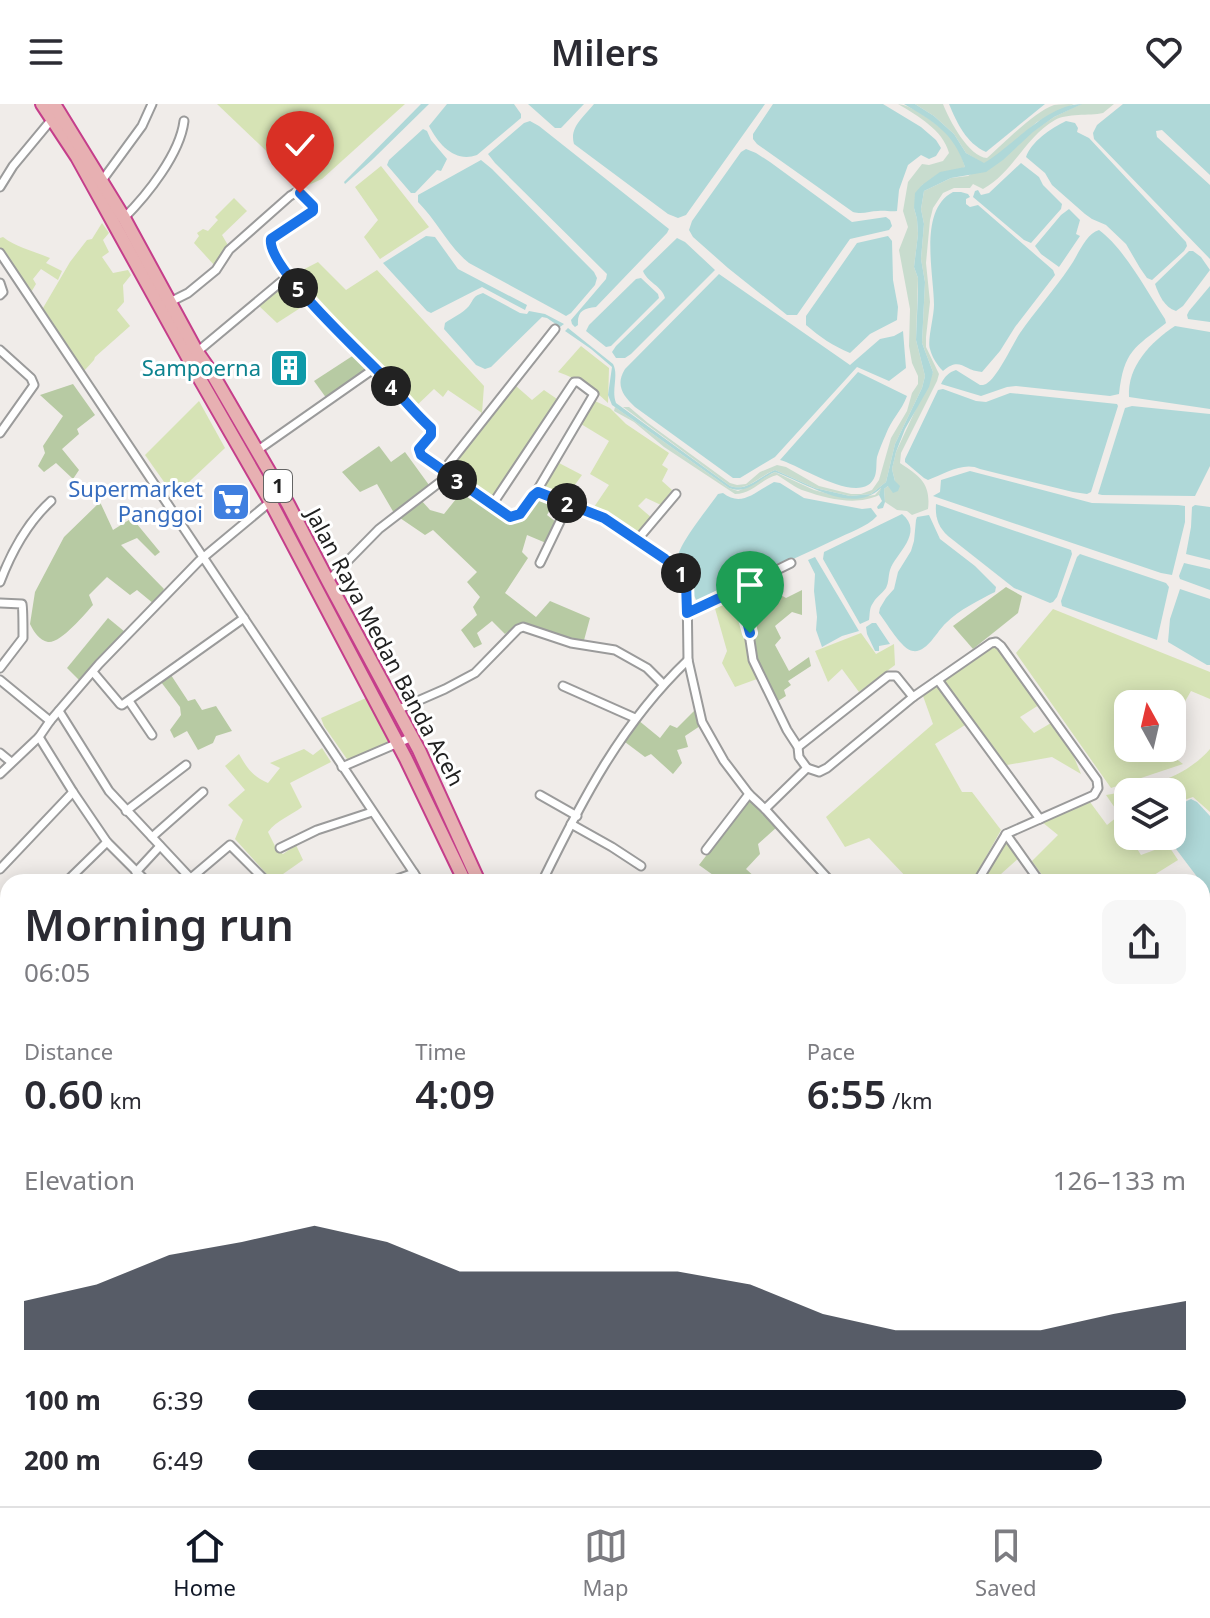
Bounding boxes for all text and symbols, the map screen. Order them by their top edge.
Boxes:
text: Milers [551,28,659,77]
icon: menu [24,30,68,74]
icon: heart [1142,30,1186,74]
pin [266,111,334,193]
icon: check [278,123,322,167]
pin: 5 [278,268,318,308]
text: 5 [292,273,304,303]
building icon: Sampoerna [268,347,310,389]
place label: Sampoerna [142,352,261,382]
pin: 4 [371,366,411,406]
text: 4 [385,371,397,401]
pin: 3 [437,460,477,500]
text: 3 [451,465,463,495]
road number: 1 [264,470,292,502]
place label: Supermarket Panggoi [68,473,203,528]
supermarket icon: Supermarket Panggoi [210,481,252,523]
pin: 2 [547,483,587,523]
text: 2 [561,488,573,518]
street label: Jalan Raya Medan Banda Aceh [299,500,472,791]
pin [716,551,784,633]
pin: 1 [661,553,701,593]
text: 1 [675,558,687,588]
icon: arrive [728,563,772,607]
north arrow [1114,690,1186,762]
map controls [1114,690,1186,850]
button: layers [1114,778,1186,850]
text: Morning run [24,894,294,954]
button: share [1102,900,1186,984]
text: 06:05 [24,954,90,990]
text: Distance [24,1036,113,1066]
text: Time [415,1036,466,1066]
text: Pace [807,1036,855,1066]
text: 0.60 [24,1066,104,1121]
text: 4:09 [415,1066,495,1121]
text: 6:55 [807,1066,886,1121]
text: km [104,1085,142,1115]
text: /km [886,1085,933,1115]
text: Elevation [24,1162,135,1198]
text: 126–133 m [1053,1162,1186,1198]
text: 100 m [24,1382,101,1418]
text: 6:39 [152,1382,204,1418]
text: 200 m [24,1442,101,1478]
text: 6:49 [152,1442,204,1478]
tab: Home [173,1524,236,1602]
tab: Map [583,1524,628,1602]
tab: Saved [975,1524,1037,1602]

